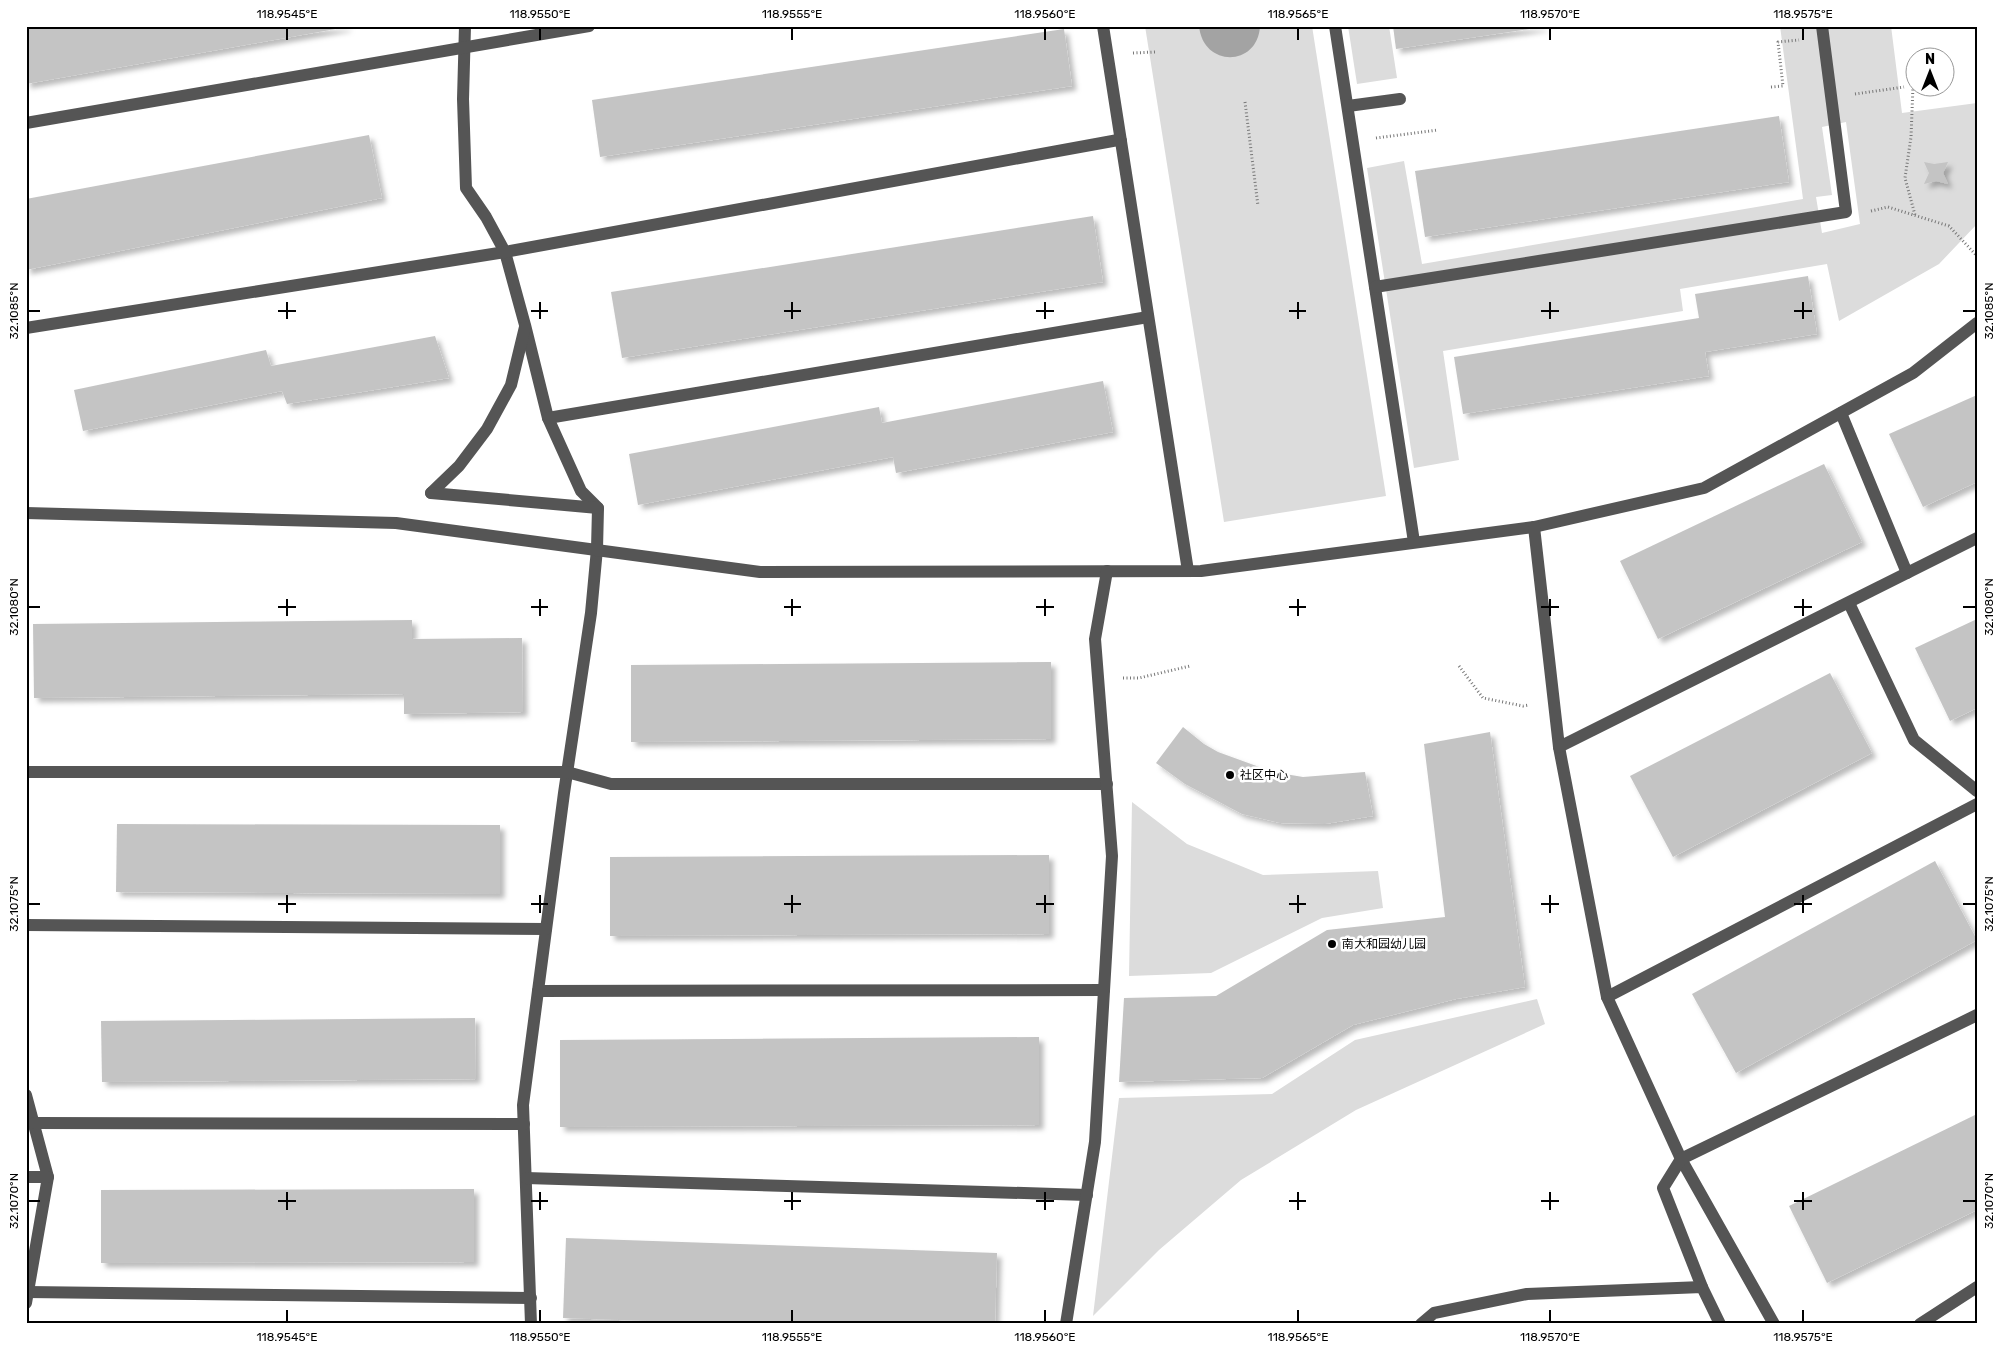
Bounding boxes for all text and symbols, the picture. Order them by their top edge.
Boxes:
text: 118.9545°E [256,7,318,21]
text: 118.9550°E [509,7,571,21]
text: 118.9555°E [762,7,822,21]
text: 118.9560°E [1014,7,1076,21]
text: 118.9565°E [1268,7,1328,21]
text: 118.9570°E [1520,7,1580,21]
text: 118.9575°E [1773,7,1833,21]
north arrow [1906,48,1956,98]
text: N [1925,51,1935,68]
text: 32.1085°N [7,283,21,340]
text: 32.1085°N [1982,283,1996,340]
text: 32.1080°N [7,578,21,636]
text: 32.1080°N [1982,578,1996,636]
place label: 社区中心 [1240,768,1288,782]
marker: 社区中心 [1224,769,1236,781]
text: 32.1075°N [7,876,21,932]
text: 32.1075°N [1982,876,1996,932]
place label: 南大和园幼儿园 [1342,937,1426,951]
marker: 南大和园幼儿园 [1326,938,1338,950]
text: 32.1070°N [7,1173,21,1229]
text: 32.1070°N [1982,1173,1996,1229]
text: 118.9545°E [256,1330,318,1344]
text: 118.9550°E [509,1330,571,1344]
text: 118.9555°E [762,1330,822,1344]
text: 118.9560°E [1014,1330,1076,1344]
text: 118.9565°E [1268,1330,1328,1344]
text: 118.9570°E [1520,1330,1580,1344]
text: 118.9575°E [1773,1330,1833,1344]

